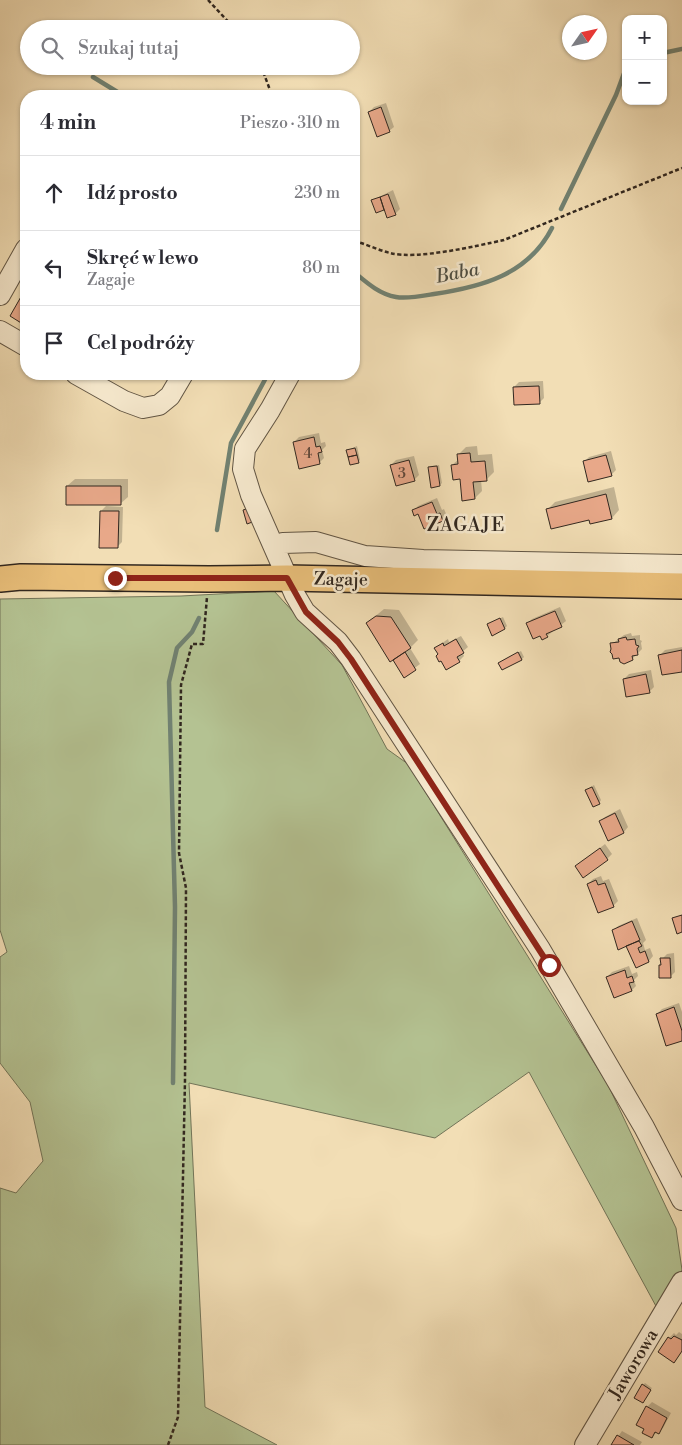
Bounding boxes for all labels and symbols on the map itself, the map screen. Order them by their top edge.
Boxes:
north arrow [562,15,607,60]
water label: Baba [432,257,481,289]
house number: 4 [304,444,313,463]
house number: 3 [398,464,406,483]
district label: ZAGAJE [427,513,505,537]
route end [104,567,127,590]
street label: Zagaje [314,568,368,591]
route start [538,954,561,977]
street label: Jaworowa [603,1324,664,1404]

